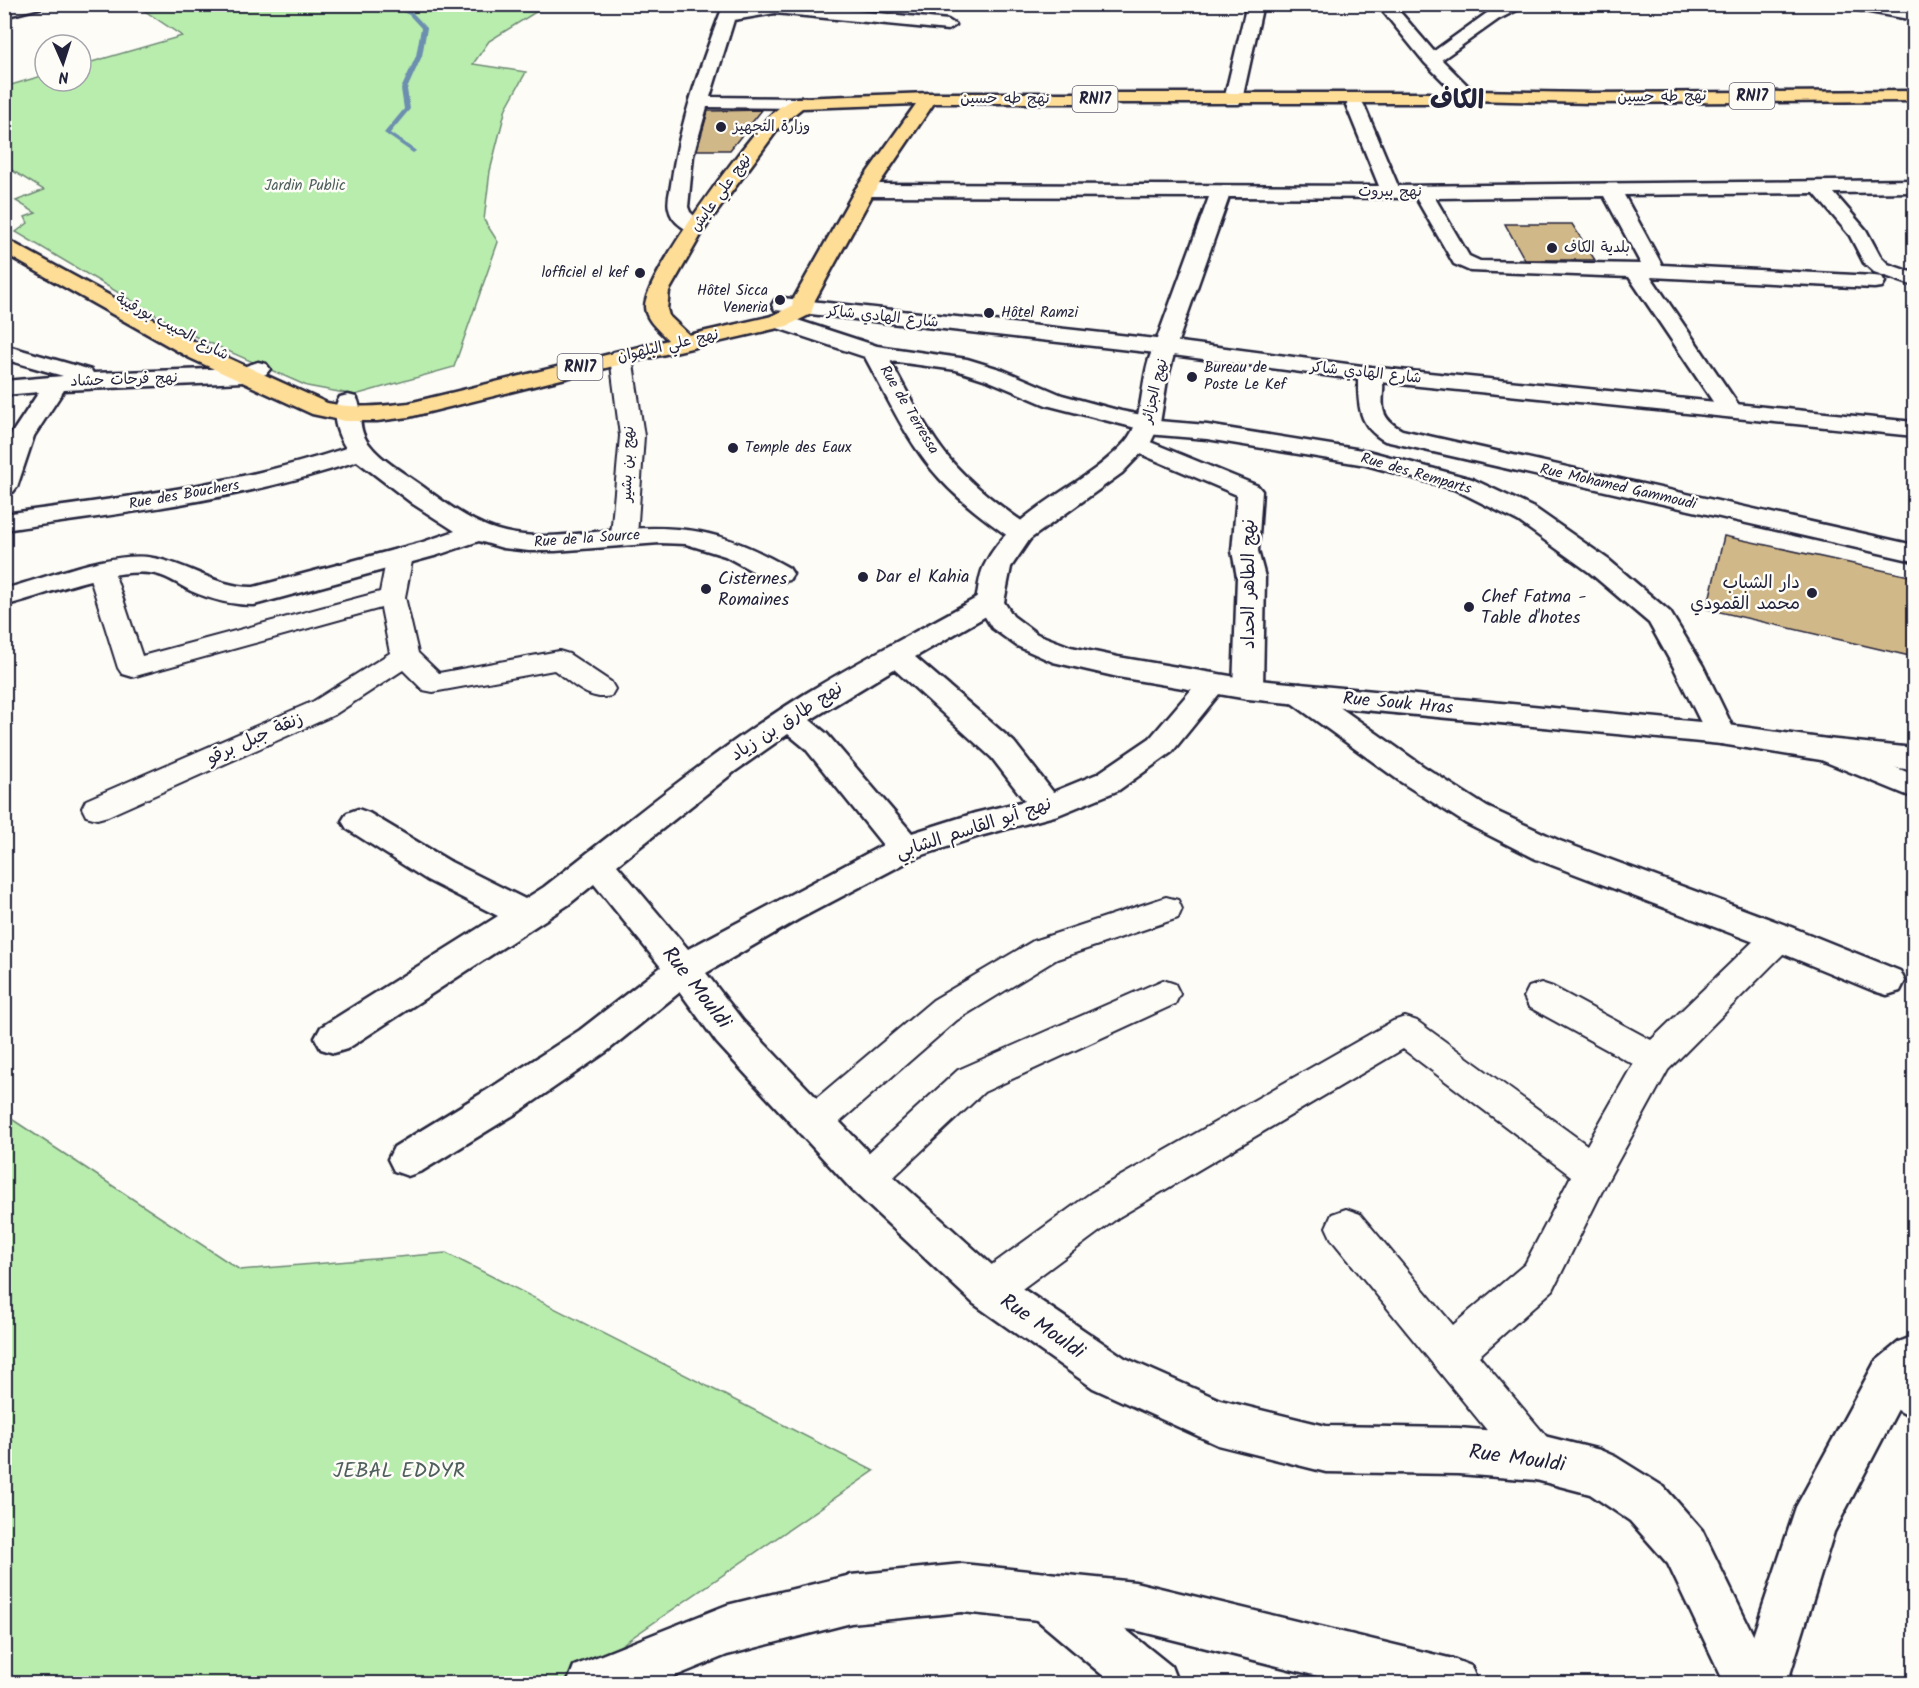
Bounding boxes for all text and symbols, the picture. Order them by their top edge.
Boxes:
north arrow [33,33,93,93]
text: N [58,64,69,89]
district label: الكاف [1430,80,1484,122]
road number: RN17 [1730,83,1774,109]
street label: نهج طه حسين [1617,84,1707,110]
road number: RN17 [1072,86,1118,112]
street label: نهج طه حسين [960,87,1050,111]
place label: وزارة التجهيز [731,115,810,139]
marker: وزارة التجهيز [714,120,728,134]
street label: نهج علي عايش [684,149,758,237]
park label: Jardin Public [264,174,346,198]
street label: نهج بيروت [1358,180,1422,204]
place label: بلدية الكاف [1564,236,1630,260]
marker: بلدية الكاف [1545,241,1559,255]
place label: lofficiel el kef [541,261,629,285]
marker: lofficiel el kef [633,266,647,280]
place label: Hôtel Sicca Veneria [697,279,768,320]
street label: شارع الحبيب بورقيبة [111,287,233,367]
marker: Hôtel Sicca Veneria [773,293,787,307]
street label: شارع الهادي شاكر [824,299,940,335]
place label: Hôtel Ramzi [1001,301,1079,325]
marker: Hôtel Ramzi [982,306,996,320]
street label: نهج علي البلهوان [615,323,721,369]
road number: RN17 [558,354,602,380]
street label: شارع الهادي شاكر [1307,355,1423,391]
street label: نهج الجزائر [1135,356,1175,428]
place label: Bureau de Poste Le Kef [1204,356,1287,397]
street label: Rue de Terressa [873,361,945,459]
street label: نهج فرحات حشاد [70,366,178,394]
marker: Bureau de Poste Le Kef [1185,370,1199,384]
street label: نهج بن بشير [615,426,641,504]
place label: Temple des Eaux [745,436,852,460]
marker: Temple des Eaux [726,441,740,455]
street label: Rue des Remparts [1358,447,1475,501]
street label: Rue Mohamed Gammoudi [1537,457,1700,517]
street label: Rue des Bouchers [127,473,242,517]
street label: نهج الطاهر الحداد [1235,519,1264,649]
street label: Rue de la Source [533,523,641,555]
place label: Dar el Kahia [875,563,969,592]
place label: Cisternes Romaines [718,565,789,615]
place label: دار الشباب محمد القمودي [1690,569,1800,619]
marker: Dar el Kahia [856,570,870,584]
marker: Cisternes Romaines [699,582,713,596]
place label: Chef Fatma - Table d'hotes [1481,583,1587,633]
marker: دار الشباب محمد القمودي [1805,586,1819,600]
marker: Chef Fatma - Table d'hotes [1462,600,1476,614]
street label: نهج طارق بن زياد [725,675,849,769]
street label: Rue Souk Hras [1342,685,1455,723]
street label: زنقة جبل برقو [201,705,308,774]
street label: نهج أبو القاسم الشابي [892,790,1056,868]
street label: Rue Mouldi [653,940,739,1037]
street label: Rue Mouldi [993,1286,1092,1369]
street label: Rue Mouldi [1467,1436,1568,1482]
park label: JEBAL EDDYR [333,1455,465,1488]

